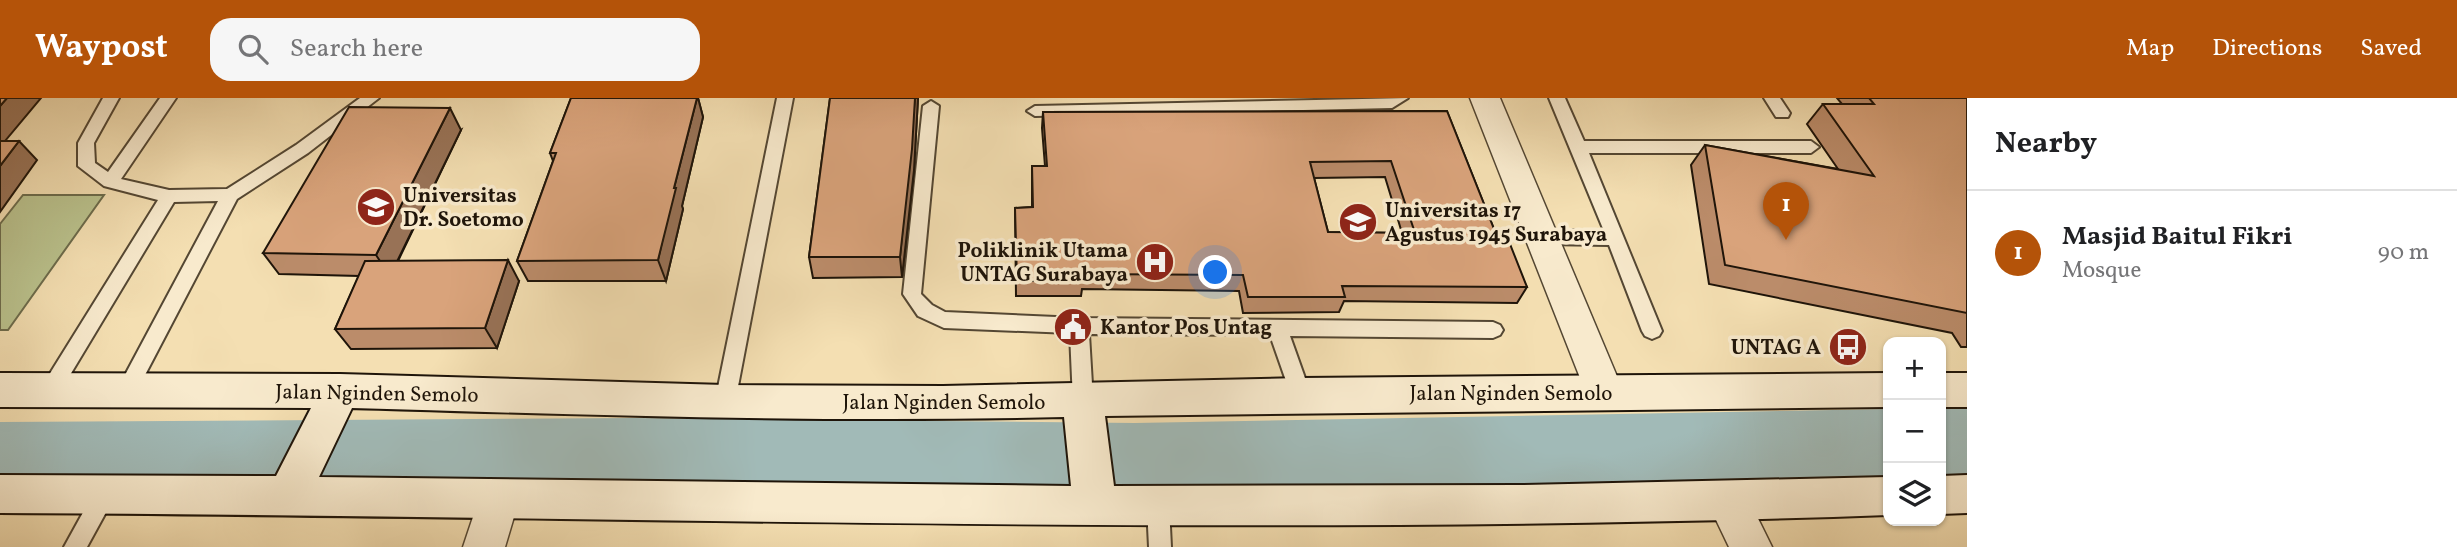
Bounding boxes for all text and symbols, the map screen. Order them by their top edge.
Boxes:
search box [210,18,700,81]
text: Waypost [35,26,168,72]
icon: search [234,30,272,68]
text: Search here [290,31,423,67]
text: Map [2126,32,2174,66]
text: Directions [2212,32,2322,66]
text: Saved [2360,32,2422,66]
text: Nearby [1995,123,2097,165]
place label: Universitas Dr. Soetomo [403,182,524,235]
pin: 1 [1763,182,1809,240]
school or university icon: Universitas Dr. Soetomo [355,186,397,228]
place label: Universitas 17 Agustus 1945 Surabaya [1385,197,1607,250]
school or university icon: Universitas 17 Agustus 1945 Surabaya [1337,201,1379,243]
text: Masjid Baitul Fikri [2062,219,2293,255]
place label: Poliklinik Utama UNTAG Surabaya [958,237,1128,290]
text: 1 [2013,237,2023,269]
text: 90 m [2378,237,2429,269]
hospital icon: Poliklinik Utama UNTAG Surabaya [1134,241,1176,283]
your location [1198,255,1232,289]
text: Mosque [2062,255,2141,287]
public building icon: Kantor Pos Untag [1052,306,1094,348]
place label: Kantor Pos Untag [1100,314,1272,343]
bus stop icon: UNTAG A [1827,326,1869,368]
place label: UNTAG A [1731,334,1821,363]
map controls [1883,337,1946,526]
button: + [1883,337,1946,400]
street label: Jalan Nginden Semolo [275,378,479,411]
street label: Jalan Nginden Semolo [1409,380,1613,409]
street label: Jalan Nginden Semolo [842,389,1046,418]
button: − [1883,400,1946,463]
button: layers [1883,463,1946,526]

